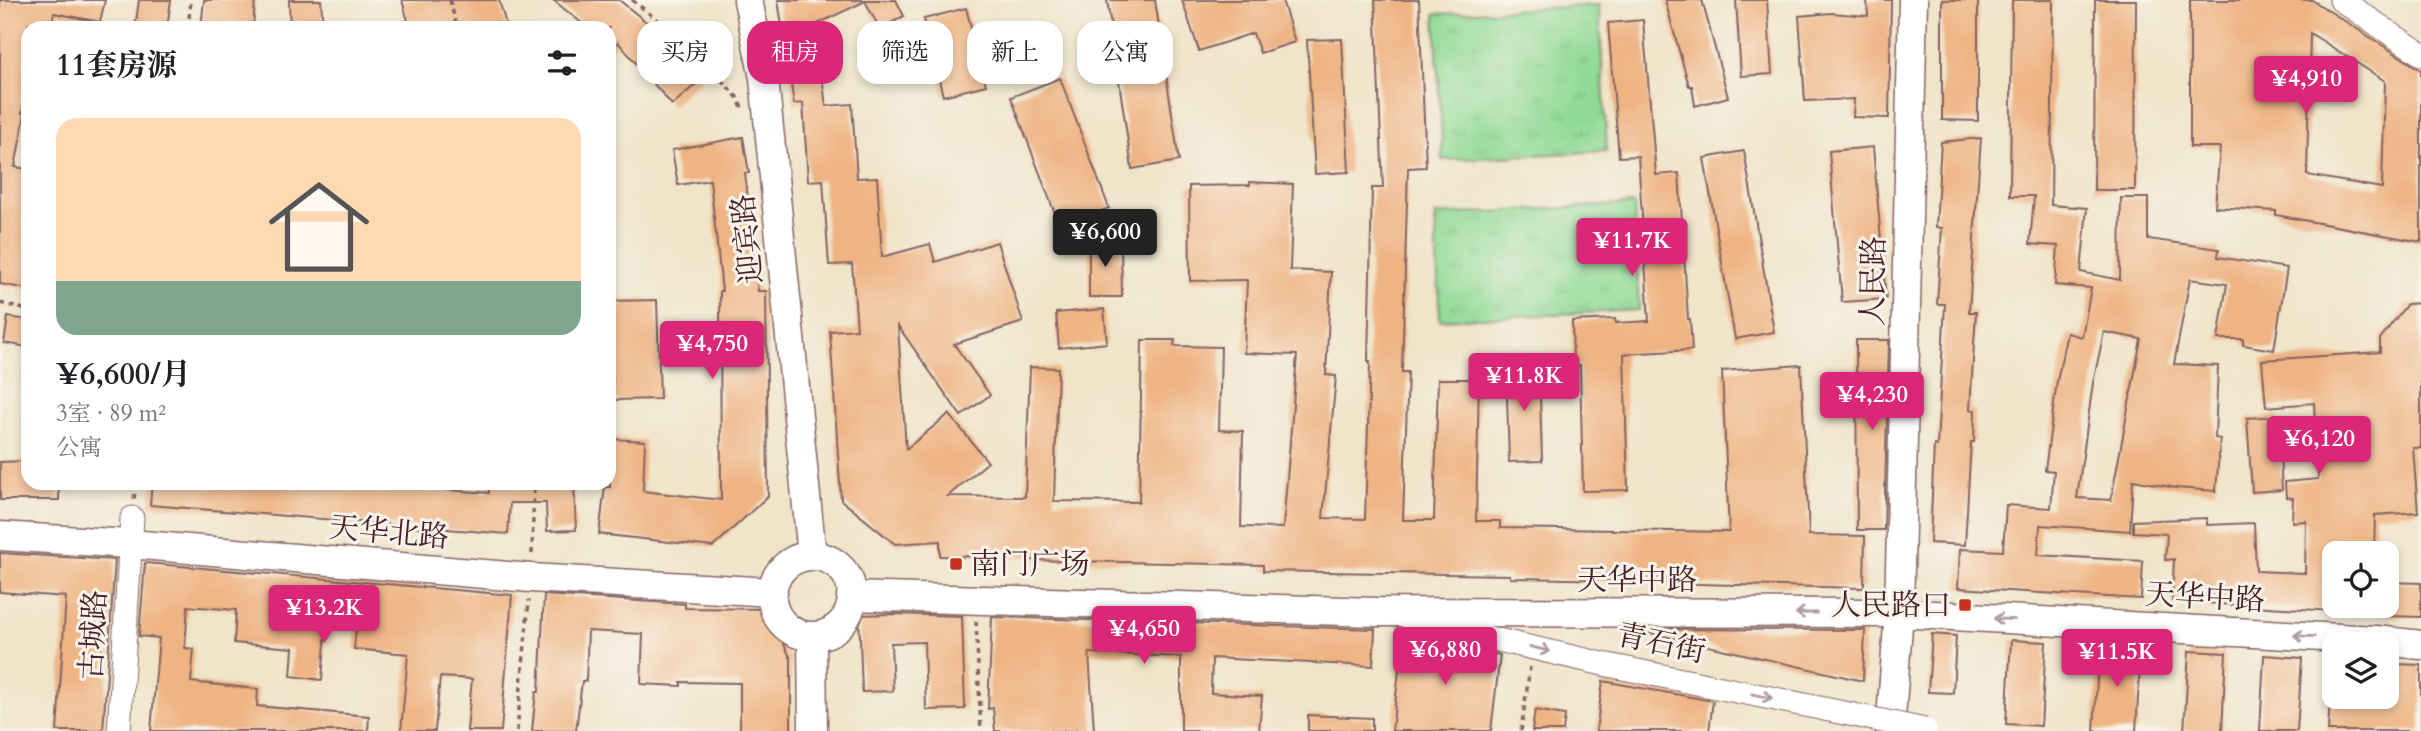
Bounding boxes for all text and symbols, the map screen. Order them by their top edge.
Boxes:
chip: 买房 [637,21,733,84]
chip: 租房 [747,21,843,84]
chip: 筛选 [857,21,953,84]
chip: 新上 [967,21,1063,84]
chip: 公寓 [1077,21,1173,84]
icon: filters [543,44,581,82]
text: 11套房源 [56,45,177,86]
pin: ¥4,910 [2249,57,2363,116]
text: ¥4,910 [2270,63,2342,94]
icon: home [256,164,382,290]
street label: 迎宾路 [722,192,773,286]
pin: ¥6,600 [1048,210,1162,269]
text: ¥6,600 [1069,216,1141,247]
pin: ¥11.7K [1575,218,1689,278]
text: ¥11.7K [1593,225,1672,256]
street label: 人民路 [1852,236,1895,326]
pin: ¥4,750 [655,322,769,381]
text: ¥4,750 [676,328,748,359]
text: ¥6,600/月 [56,354,191,395]
pin: ¥11.8K [1467,354,1581,413]
text: ¥11.8K [1485,360,1564,391]
pin: ¥4,230 [1815,372,1929,432]
text: ¥4,230 [1836,379,1908,410]
text: 3室 · 89 m² [56,398,166,429]
pin: ¥6,120 [2262,416,2376,476]
text: ¥6,120 [2283,423,2355,454]
text: 公寓 [56,432,102,463]
street label: 天华北路 [327,507,451,558]
map controls [2322,541,2399,709]
button: locate [2322,541,2399,618]
place label: 南门广场 [970,544,1090,585]
marker: 南门广场 [948,556,964,572]
street label: 天华中路 [1577,560,1697,601]
street label: 天华中路 [2144,574,2266,621]
place label: 人民路口 [1831,585,1951,626]
pin: ¥13.2K [267,586,381,645]
street label: 古城路 [71,589,116,681]
text: ¥13.2K [285,592,364,623]
marker: 人民路口 [1957,597,1973,613]
pin: ¥4,650 [1087,606,1201,666]
one-way arrow [1795,606,1818,620]
one-way arrow [1993,612,2015,625]
text: ¥4,650 [1108,613,1180,644]
street label: 青石街 [1613,614,1709,673]
pin: ¥6,880 [1388,628,1502,687]
one-way arrow [2293,629,2316,642]
pin: ¥11.5K [2060,630,2174,689]
button: layers [2322,632,2399,709]
text: ¥6,880 [1409,634,1481,665]
text: ¥11.5K [2078,636,2157,667]
one-way arrow [1528,643,1550,656]
one-way arrow [1750,690,1773,704]

